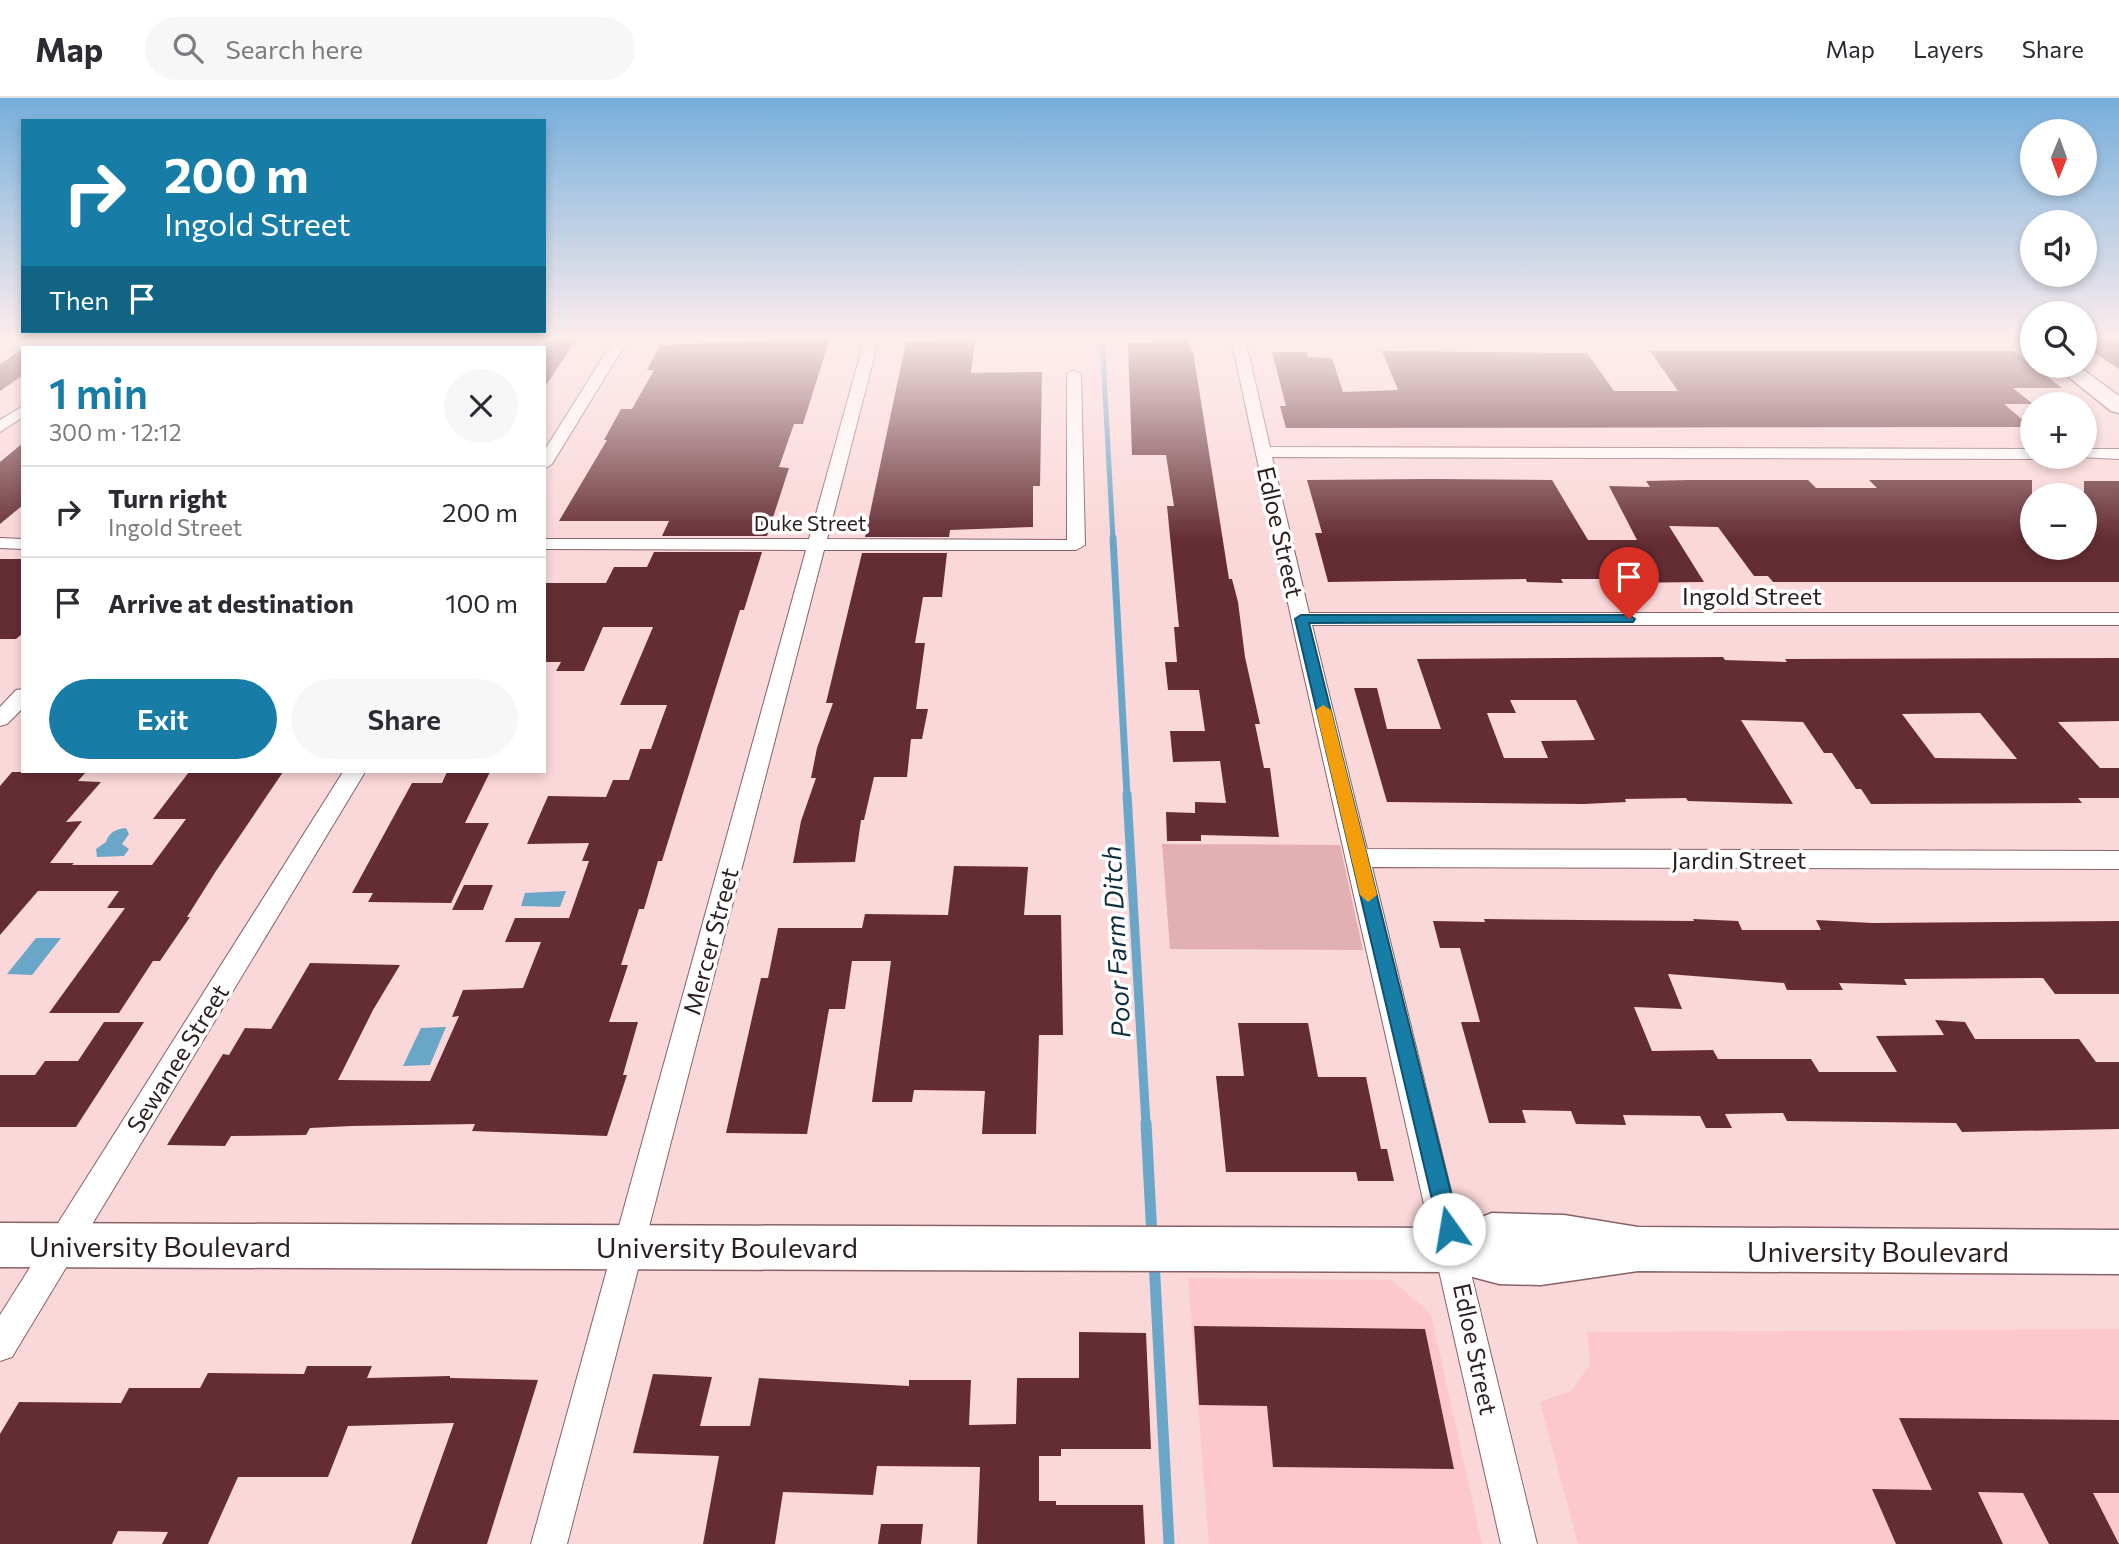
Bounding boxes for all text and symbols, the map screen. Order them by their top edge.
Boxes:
search box [145,17,635,80]
text: Map [35,28,103,69]
icon: search [169,29,207,67]
text: Search here [225,33,363,64]
text: Map [1826,34,1875,63]
text: Layers [1913,34,1984,63]
text: Share [2022,34,2084,63]
north arrow [2020,119,2096,196]
map controls [2020,119,2097,560]
text: 200 m [164,143,309,203]
icon: right [49,147,140,238]
text: Ingold Street [164,203,351,243]
button: sound [2020,210,2097,287]
icon: arrive [123,280,161,318]
text: Then [49,284,109,315]
button: search [2020,301,2097,378]
text: 1 min [49,366,148,418]
button: close [444,369,518,443]
button: + [2020,392,2097,469]
text: 300 m · 12:12 [49,418,181,446]
street label: Edloe Street [1252,464,1310,601]
text: Turn right [108,482,227,513]
button: − [2020,483,2097,560]
icon: right [49,493,87,531]
text: 200 m [442,496,518,527]
street label: Duke Street [754,510,866,535]
text: Ingold Street [108,513,242,541]
pin [1599,547,1659,619]
icon: arrive [1610,558,1648,596]
street label: Ingold Street [1682,581,1822,610]
icon: arrive [49,584,87,622]
text: Arrive at destination [108,587,354,618]
text: 100 m [445,587,518,618]
button: Exit [49,679,277,759]
button: Share [291,679,518,759]
water label: Poor Farm Ditch [1094,845,1136,1039]
street label: Jardin Street [1672,845,1807,874]
street label: Mercer Street [676,864,744,1018]
street label: Sewanee Street [120,978,234,1138]
position arrow [1412,1192,1486,1266]
street label: University Boulevard [29,1229,291,1263]
street label: University Boulevard [596,1230,858,1264]
street label: University Boulevard [1747,1234,2009,1268]
street label: Edloe Street [1448,1281,1504,1418]

